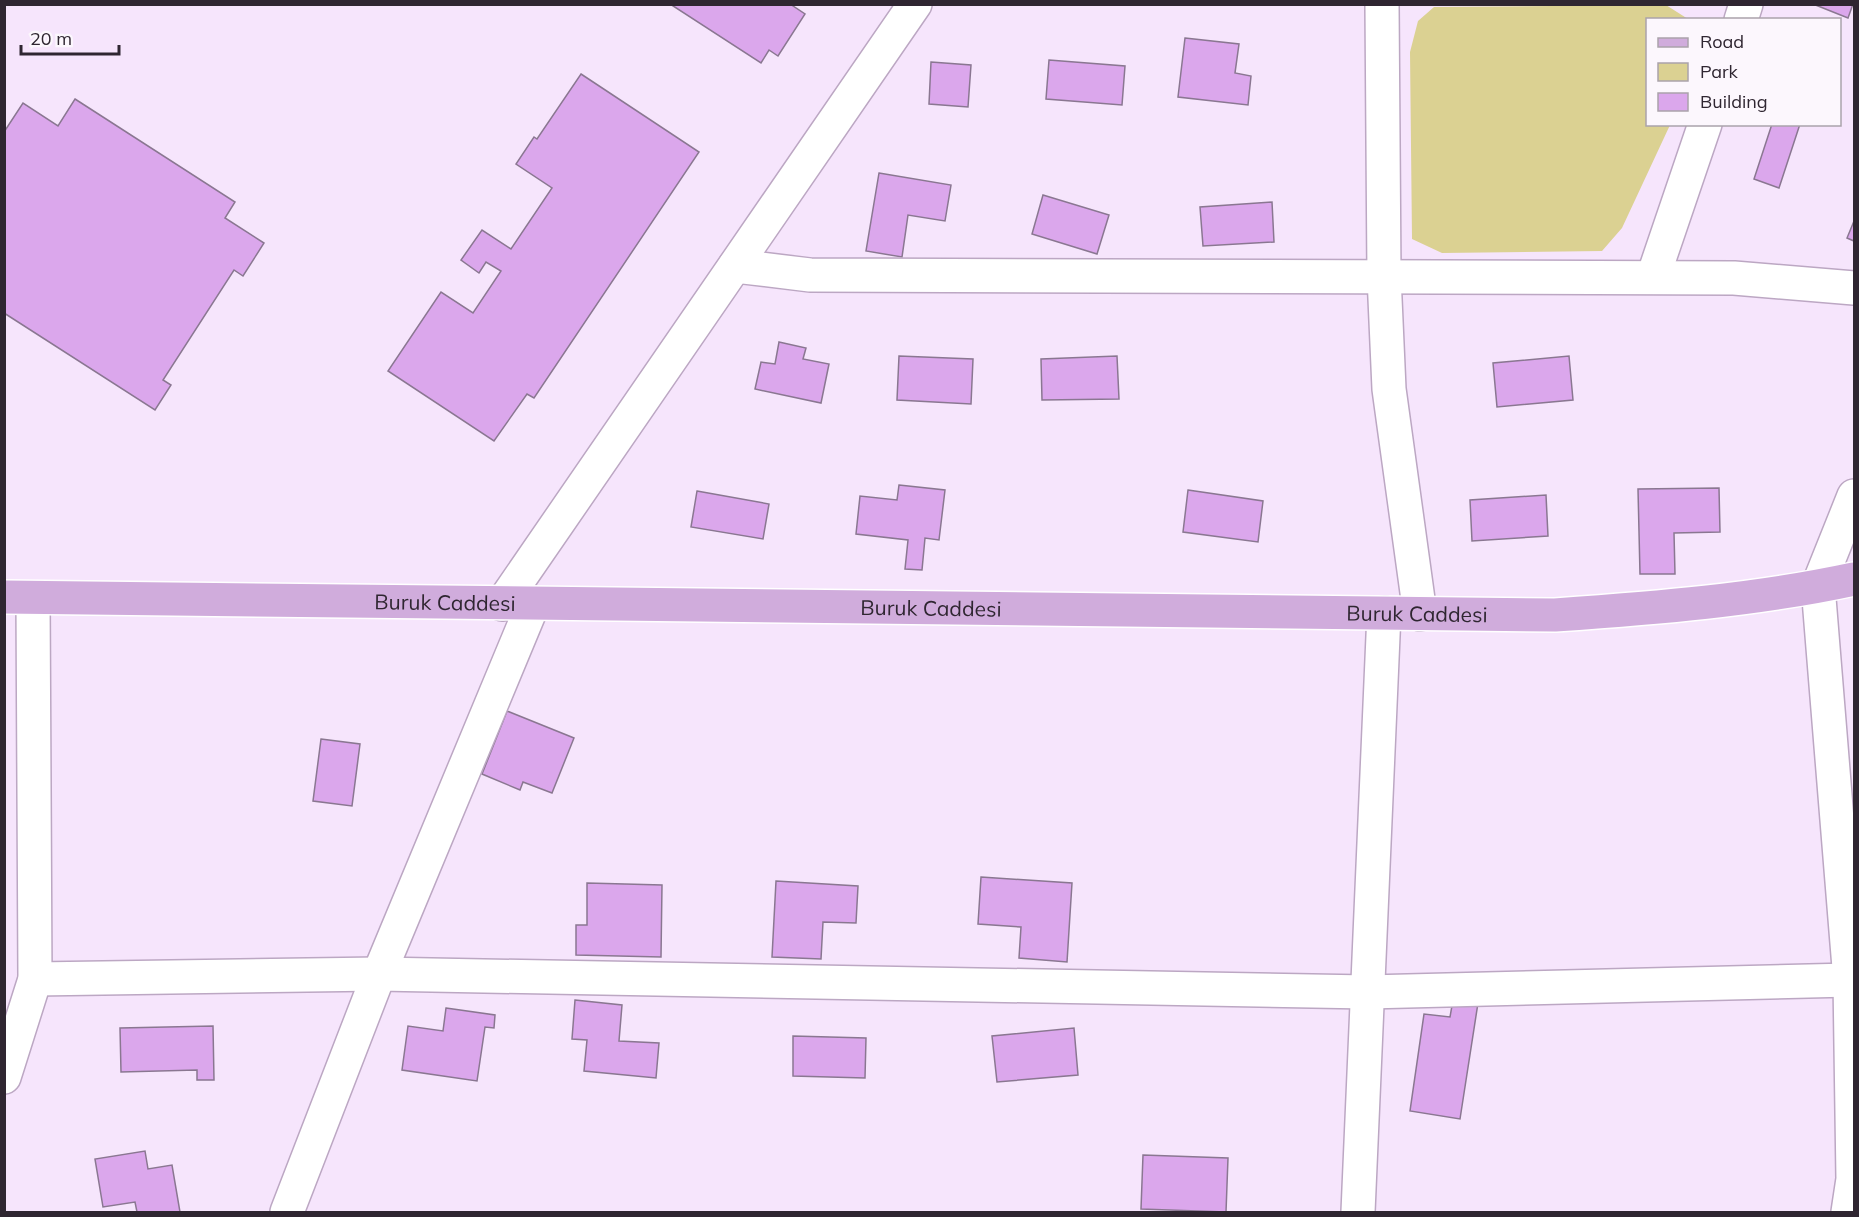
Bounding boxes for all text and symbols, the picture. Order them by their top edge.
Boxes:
scale bar [21,18,118,56]
legend [1646,18,1841,126]
text: 20 m [30,27,72,50]
text: Road [1700,30,1744,53]
text: Park [1700,60,1739,83]
text: Building [1700,90,1768,113]
street label: Buruk Caddesi [374,588,516,616]
street label: Buruk Caddesi [860,594,1002,622]
street label: Buruk Caddesi [1346,600,1488,627]

